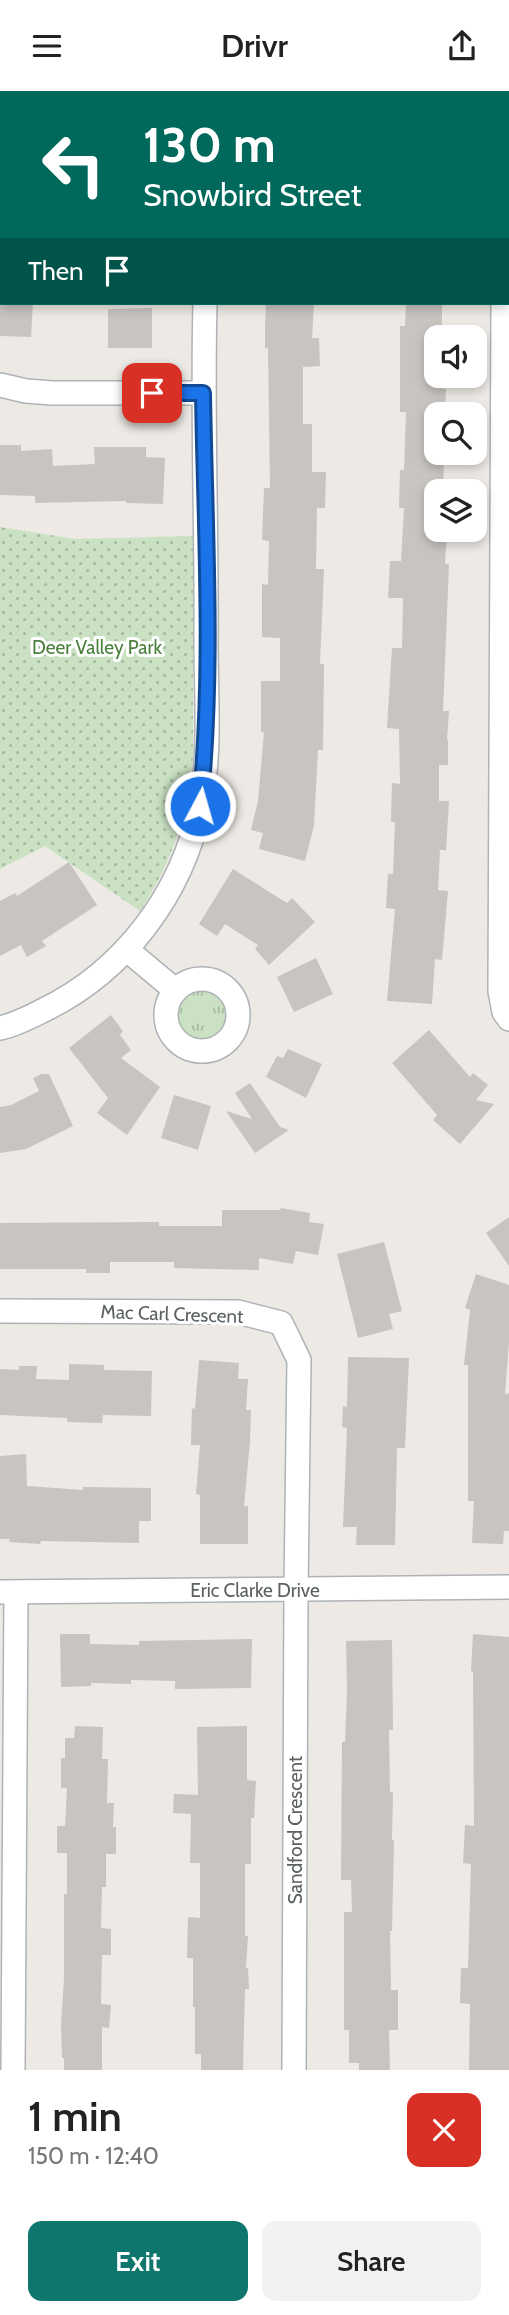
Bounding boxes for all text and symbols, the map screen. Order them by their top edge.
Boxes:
text: Drivr [221,26,288,65]
icon: menu [28,27,66,65]
icon: share [443,27,481,65]
text: 130 m [143,115,276,174]
icon: left [28,119,119,210]
text: Snowbird Street [143,175,361,214]
icon: arrive [98,252,136,290]
text: Then [28,255,84,287]
map controls [424,325,487,542]
button: sound [424,325,487,388]
pin [122,363,182,423]
icon: arrive [133,374,171,412]
button: search [424,402,487,465]
button: layers [424,479,487,542]
park label: Deer Valley Park [32,636,162,659]
position arrow [163,769,237,843]
street label: Mac Carl Crescent [100,1300,244,1328]
street label: Eric Clarke Drive [190,1579,320,1602]
street label: Sandford Crescent [284,1755,307,1904]
text: 1 min [28,2090,122,2142]
button: close [407,2093,481,2167]
text: 150 m · 12:40 [28,2142,159,2170]
button: Exit [28,2221,248,2301]
button: Share [262,2221,481,2301]

